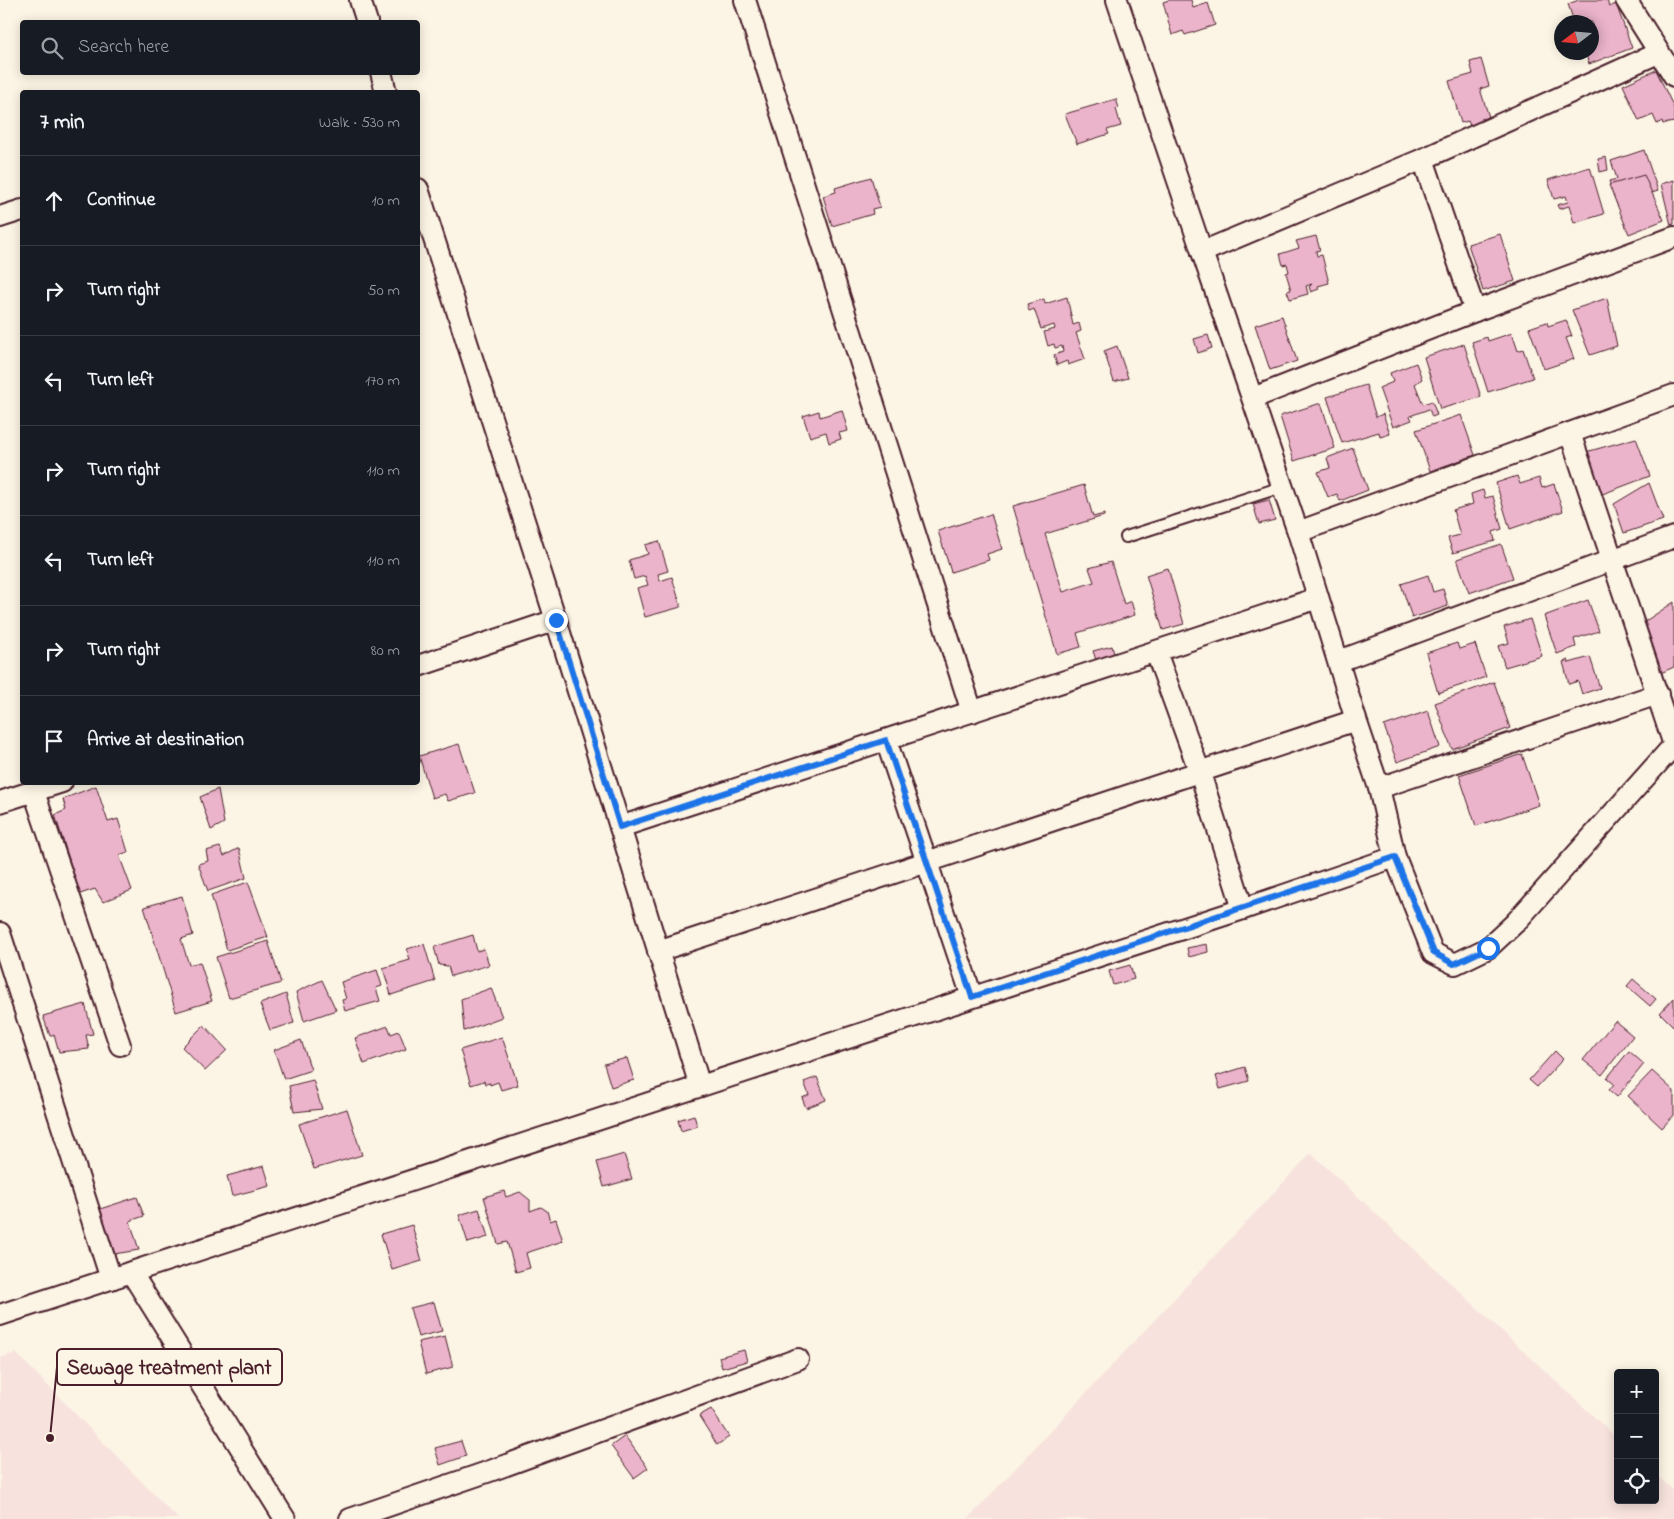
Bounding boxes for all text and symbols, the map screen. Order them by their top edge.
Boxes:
north arrow [1554,15,1599,60]
search box [20,20,420,75]
icon: search [38,34,66,62]
text: Search here [78,34,169,61]
text: 7 min [40,108,84,138]
text: Walk · 530 m [319,111,400,135]
icon: ahead [40,187,68,215]
text: Continue [87,187,155,214]
text: 10 m [372,189,400,213]
icon: right [40,277,68,305]
text: Turn right [87,277,160,304]
text: 50 m [368,279,400,303]
icon: left [40,367,68,395]
text: Turn left [87,367,154,394]
text: 170 m [365,369,400,393]
icon: right [40,457,68,485]
text: Turn right [87,457,160,484]
text: 110 m [366,459,400,483]
icon: left [40,547,68,575]
text: Turn left [87,547,154,574]
text: 110 m [366,549,400,573]
route end [545,609,568,632]
icon: right [40,637,68,665]
text: Turn right [87,637,160,664]
text: 80 m [371,639,400,663]
icon: arrive [40,727,68,755]
text: Arrive at destination [87,727,244,754]
route start [1477,937,1500,960]
callout: Sewage treatment plant [57,1349,282,1385]
text: Sewage treatment plant [67,1354,272,1386]
map controls [1614,1369,1659,1504]
button: + [1614,1369,1659,1414]
button: − [1614,1414,1659,1459]
button: locate [1614,1459,1659,1504]

